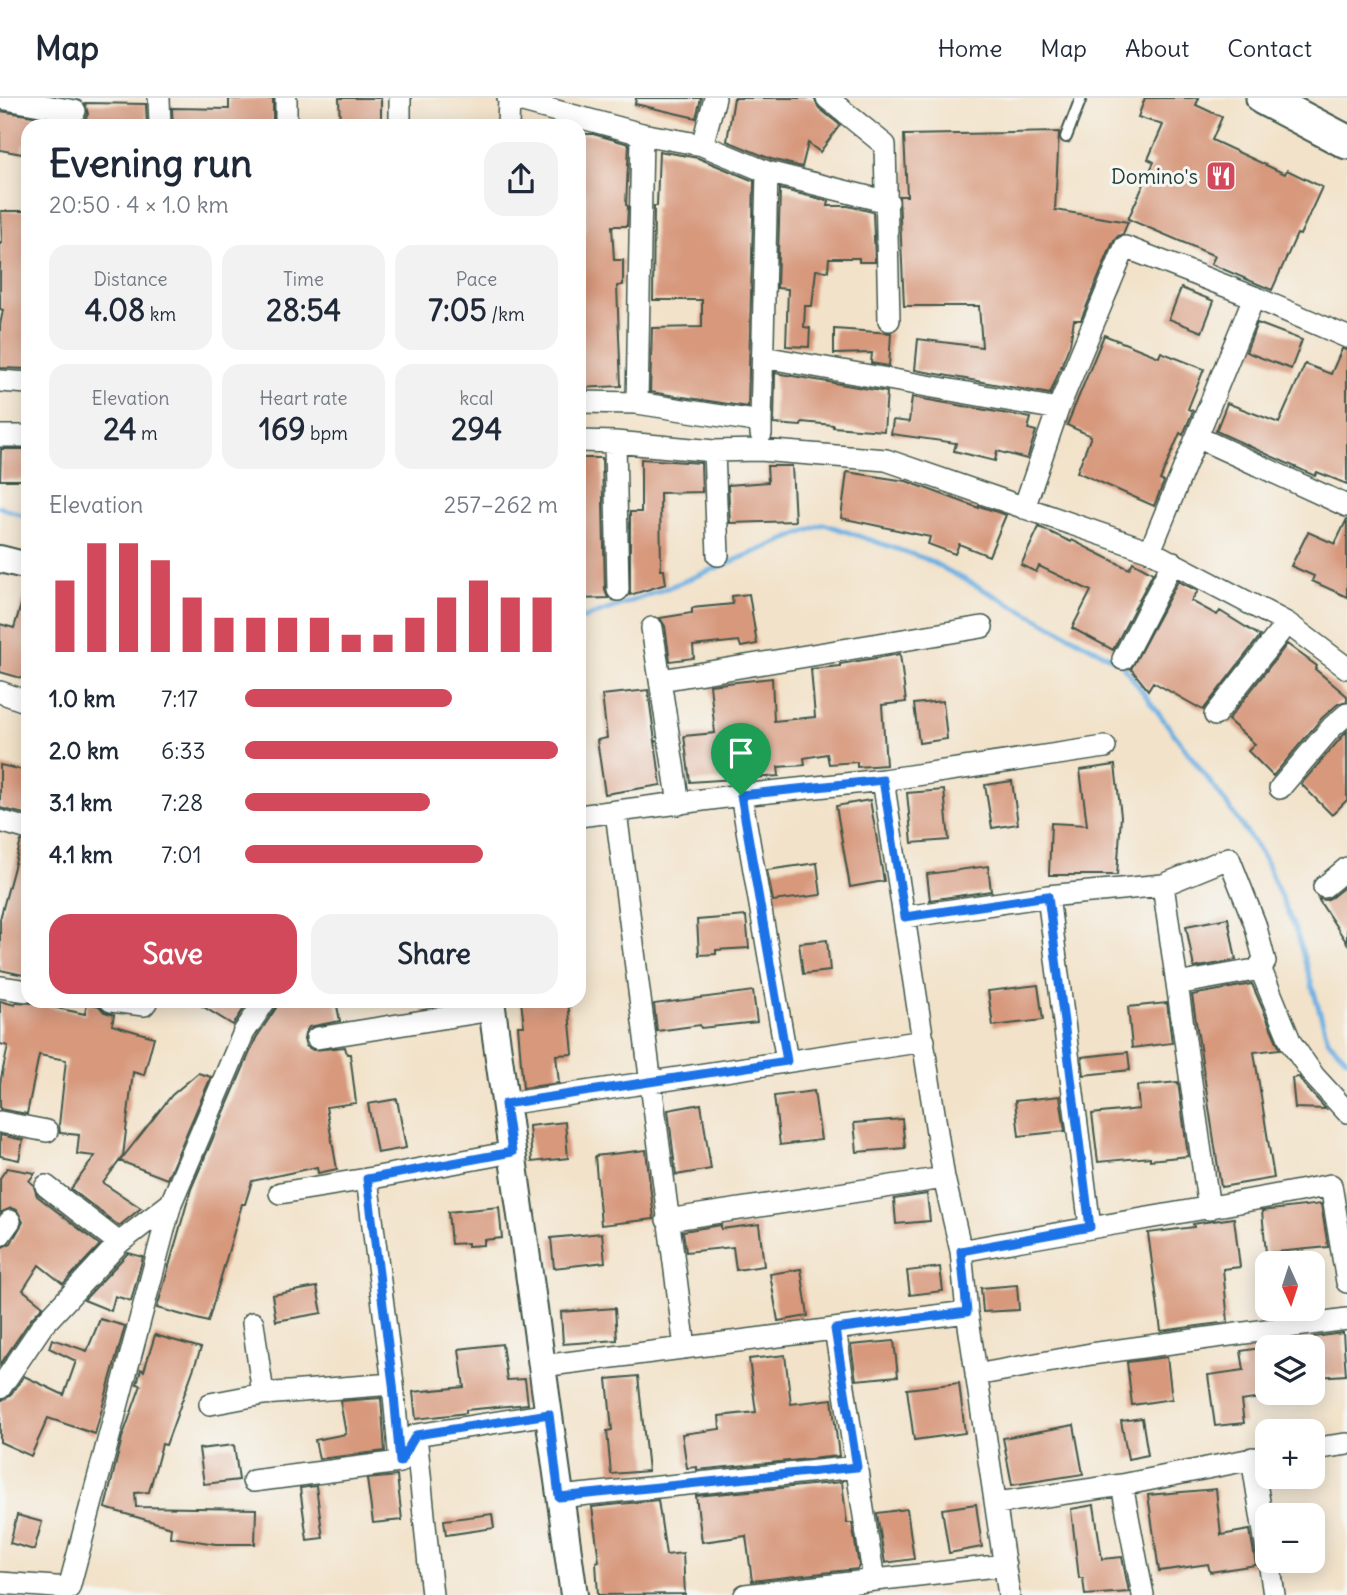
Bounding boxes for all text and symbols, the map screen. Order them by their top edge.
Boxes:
text: Map [35,27,99,69]
text: Home [938,33,1002,63]
text: Map [1040,33,1087,63]
text: About [1125,33,1189,63]
text: Contact [1227,33,1312,63]
text: Evening run [49,140,252,187]
button: share [484,142,558,216]
restaurant icon: Domino's [1204,159,1238,193]
place label: Domino's [1111,163,1198,190]
text: 20:50 · 4 × 1.0 km [49,190,229,219]
text: Distance [93,267,168,291]
text: Time [283,267,324,291]
text: Pace [456,267,497,291]
text: 4.08 [85,291,145,329]
text: 28:54 [266,291,341,329]
text: 7:05 [428,291,487,329]
text: km [145,302,176,326]
text: /km [487,302,525,326]
text: Elevation [92,386,169,410]
text: Heart rate [259,386,348,410]
text: kcal [459,386,494,410]
text: 24 [103,410,137,448]
text: 169 [259,410,305,448]
text: 294 [451,410,502,448]
text: m [137,421,158,445]
text: bpm [305,421,348,445]
text: Elevation [49,490,143,519]
text: 257–262 m [444,490,558,519]
text: 1.0 km [49,684,115,713]
text: 7:17 [161,684,198,713]
pin [711,723,771,795]
icon: arrive [722,734,760,772]
text: 2.0 km [49,736,119,765]
text: 6:33 [161,736,206,765]
text: 3.1 km [49,788,112,817]
text: 7:28 [161,788,203,817]
text: 4.1 km [49,840,113,869]
text: 7:01 [161,840,202,869]
button: Save [49,914,297,994]
button: Share [311,914,558,994]
north arrow [1255,1251,1325,1321]
map controls [1255,1251,1325,1573]
button: layers [1255,1335,1325,1405]
button: + [1255,1419,1325,1489]
button: − [1255,1503,1325,1573]

